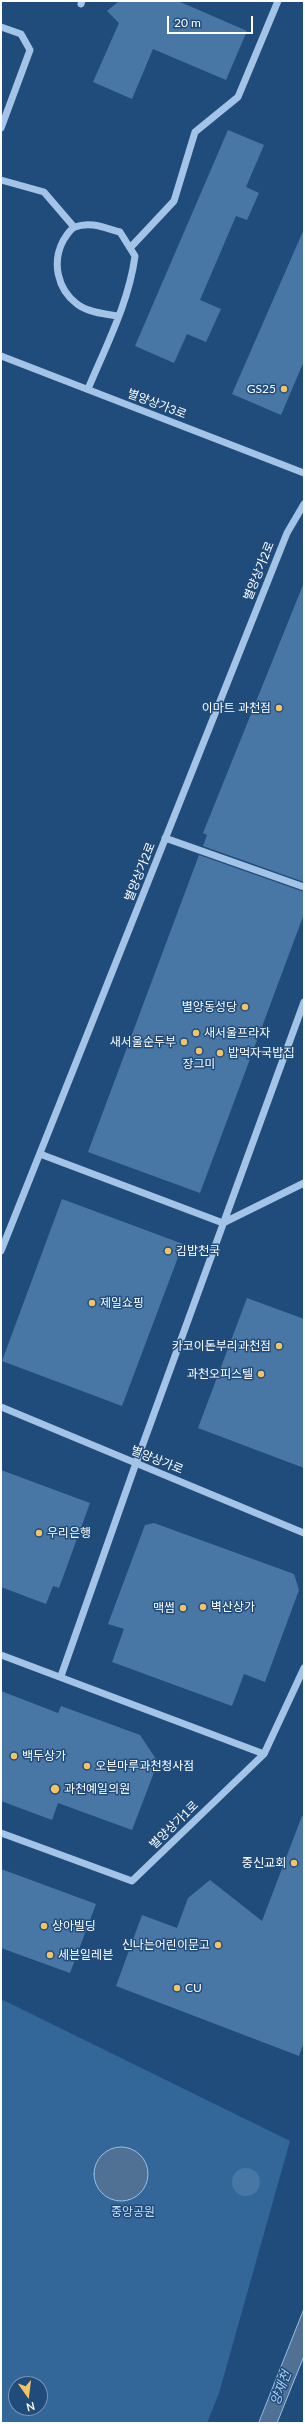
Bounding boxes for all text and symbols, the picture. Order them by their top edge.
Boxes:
scale bar [169,8,255,34]
text: 20 m [174,15,201,30]
place label: GS25 [247,382,276,396]
marker: GS25 [279,384,289,394]
street label: 별양상가3로 [125,386,189,422]
street label: 별양상가2로 [241,539,277,603]
place label: 이마트 과천점 [202,701,271,715]
marker: 이마트 과천점 [274,703,284,713]
street label: 별양상가2로 [122,840,158,904]
place label: 별양동성당 [182,1000,237,1014]
marker: 별양동성당 [240,1002,250,1012]
place label: 새서울프라자 [204,1026,270,1040]
marker: 새서울프라자 [191,1028,201,1038]
place label: 새서울순두부 [110,1035,176,1049]
marker: 새서울순두부 [179,1037,189,1047]
marker: 장그미 [194,1046,204,1056]
place label: 밥먹자국밥집 [228,1046,294,1060]
marker: 밥먹자국밥집 [215,1048,225,1058]
place label: 장그미 [182,1057,216,1071]
place label: 김밥천국 [176,1244,220,1258]
marker: 김밥천국 [163,1246,173,1256]
place label: 제일쇼핑 [100,1296,144,1310]
marker: 제일쇼핑 [87,1298,97,1308]
place label: 카코이돈부리과천점 [172,1339,271,1353]
marker: 카코이돈부리과천점 [274,1341,284,1351]
place label: 과천오피스텔 [187,1367,253,1381]
marker: 과천오피스텔 [256,1369,266,1379]
street label: 별양상가로 [129,1443,185,1477]
place label: 우리은행 [47,1526,91,1540]
marker: 우리은행 [34,1528,44,1538]
place label: 벽산상가 [211,1600,255,1614]
place label: 맥썸 [153,1601,175,1615]
marker: 벽산상가 [198,1602,208,1612]
marker: 맥썸 [178,1603,188,1613]
place label: 백두상가 [22,1749,66,1763]
marker: 백두상가 [9,1751,19,1761]
place label: 오븐마루과천청사점 [95,1759,194,1773]
marker: 오븐마루과천청사점 [82,1761,92,1771]
place label: 과천예일의원 [64,1782,130,1796]
marker: 과천예일의원 [49,1783,61,1795]
street label: 별양상가1로 [147,1798,201,1852]
place label: 중신교회 [242,1856,286,1870]
marker: 중신교회 [289,1858,299,1868]
place label: 상아빌딩 [52,1919,96,1933]
marker: 상아빌딩 [39,1921,49,1931]
place label: 신나는어린이문고 [122,1938,210,1952]
marker: 신나는어린이문고 [213,1940,223,1950]
place label: 세븐일레븐 [58,1948,113,1962]
marker: 세븐일레븐 [45,1950,55,1960]
place label: CU [185,1981,202,1995]
marker: CU [172,1983,182,1993]
park label: 중앙공원 [111,2205,155,2219]
water label: 양재천 [267,2368,295,2408]
north arrow [8,2376,48,2416]
text: N [25,2400,36,2414]

